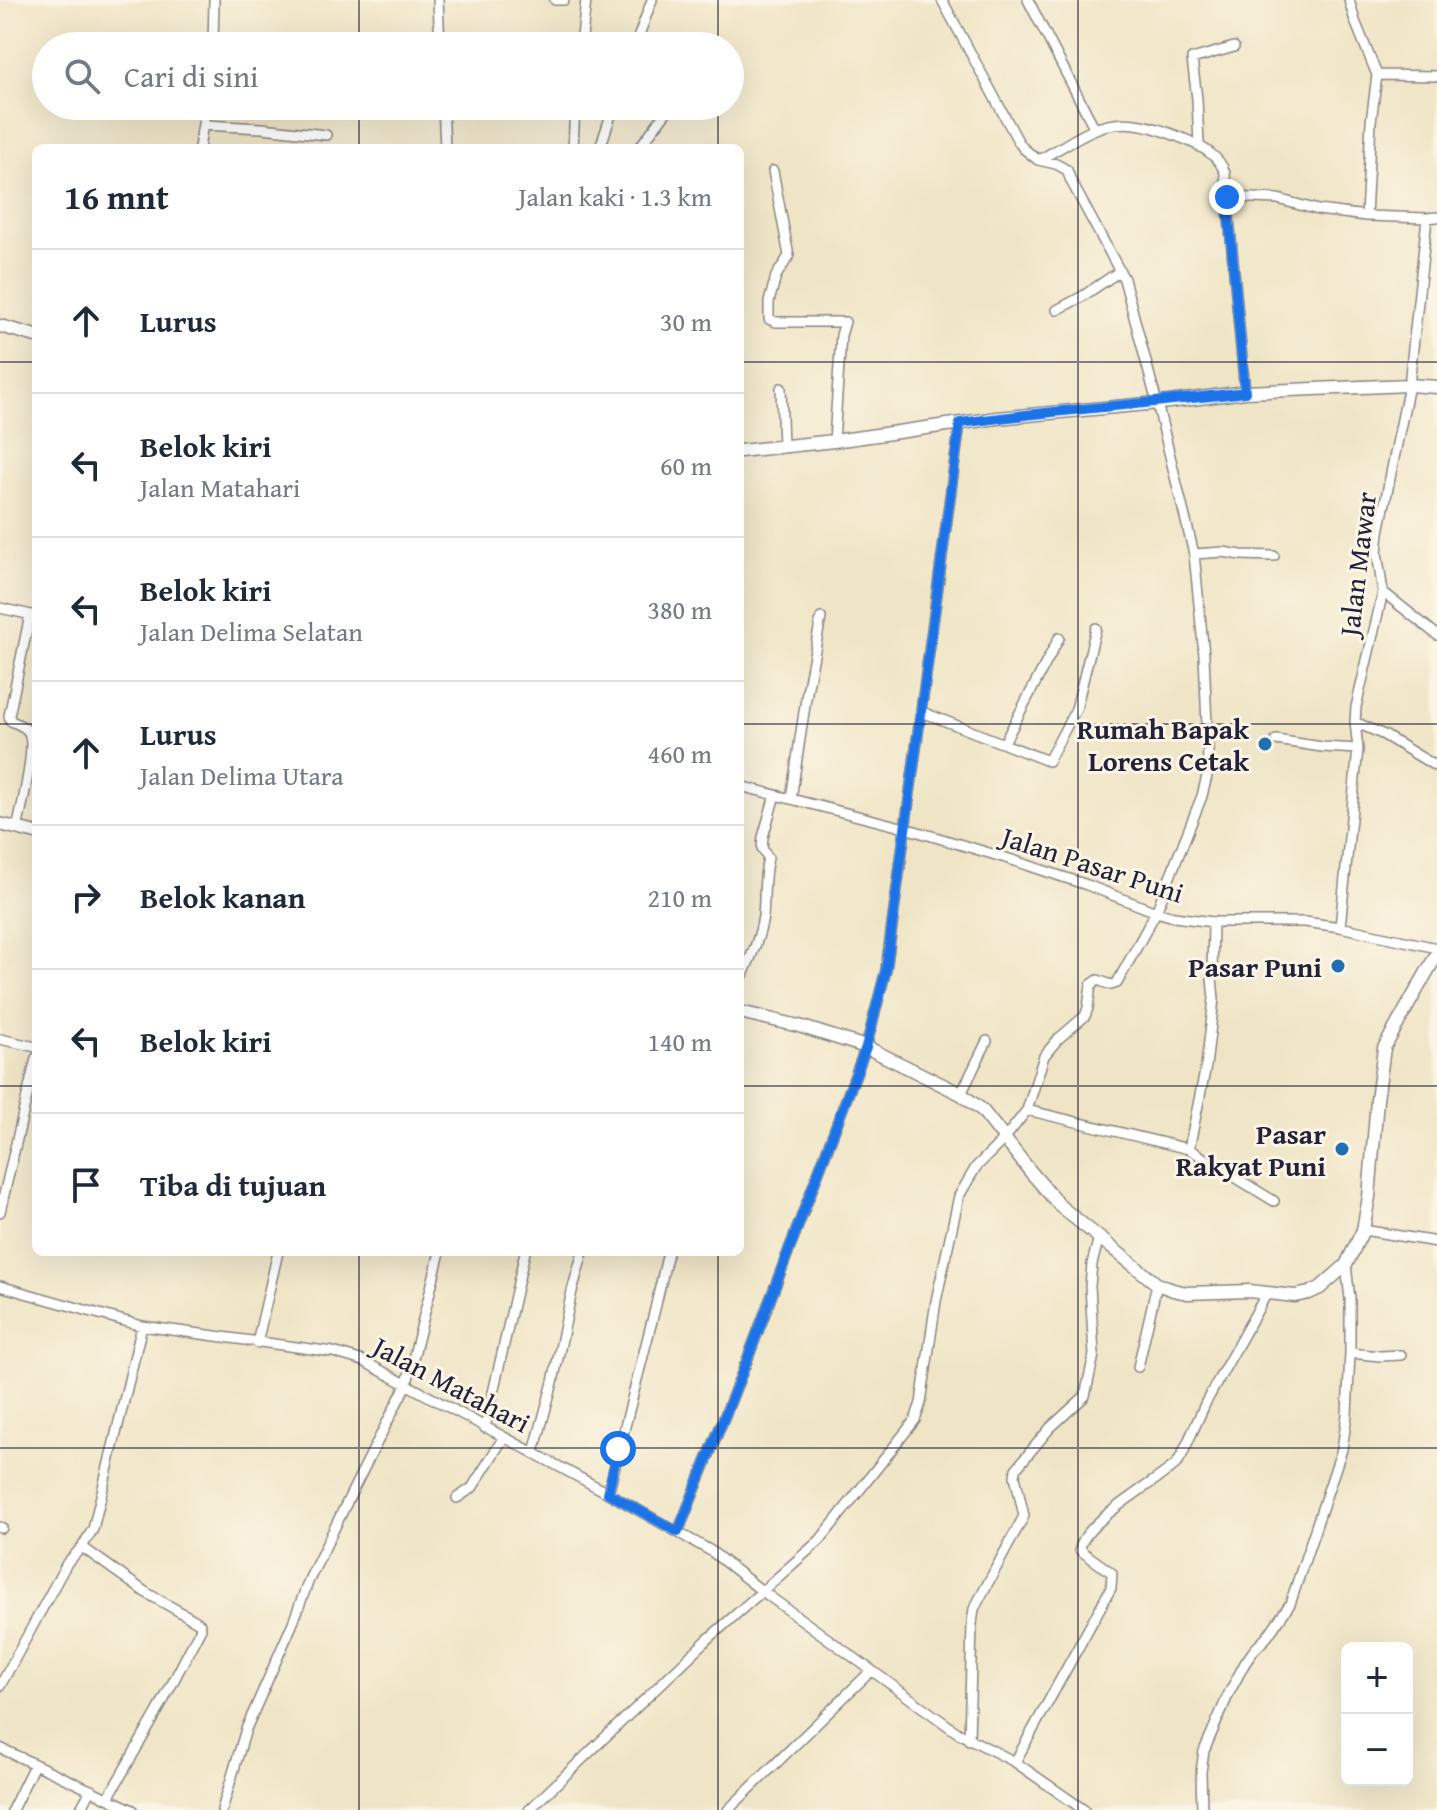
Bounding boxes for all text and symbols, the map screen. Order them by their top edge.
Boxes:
search box [32,32,744,120]
icon: search [60,54,104,98]
text: Cari di sini [124,54,259,98]
text: 16 mnt [64,172,169,221]
text: Jalan kaki · 1.3 km [518,177,712,216]
route end [1209,179,1245,215]
icon: ahead [64,299,108,343]
text: Lurus [140,299,217,343]
text: 30 m [660,302,712,341]
text: Belok kiri [140,424,272,468]
icon: left [64,443,108,487]
text: 60 m [660,446,712,485]
text: Jalan Matahari [140,468,300,507]
street label: Jalan Mawar [1327,489,1386,641]
text: Belok kiri [140,568,272,612]
icon: left [64,587,108,631]
text: 380 m [647,590,712,629]
text: Jalan Delima Selatan [140,612,363,651]
place label: Rumah Bapak Lorens Cetak [1077,708,1250,781]
text: Lurus [140,712,217,756]
icon: ahead [64,731,108,775]
text: 460 m [647,734,712,773]
marker: Rumah Bapak Lorens Cetak [1256,735,1274,753]
text: Jalan Delima Utara [140,756,344,795]
street label: Jalan Pasar Puni [994,814,1189,913]
icon: right [64,875,108,919]
text: Belok kanan [140,875,305,919]
text: 210 m [647,878,712,917]
place label: Pasar Puni [1188,946,1322,987]
marker: Pasar Puni [1329,957,1347,975]
icon: left [64,1019,108,1063]
text: Belok kiri [140,1019,272,1063]
text: 140 m [647,1022,712,1061]
place label: Pasar Rakyat Puni [1176,1113,1326,1186]
marker: Pasar Rakyat Puni [1333,1140,1351,1158]
icon: arrive [64,1163,108,1207]
text: Tiba di tujuan [140,1163,326,1207]
street label: Jalan Matahari [363,1324,538,1443]
route start [600,1431,636,1467]
map controls [1341,1642,1413,1786]
button: + [1341,1642,1413,1714]
button: − [1341,1714,1413,1786]

